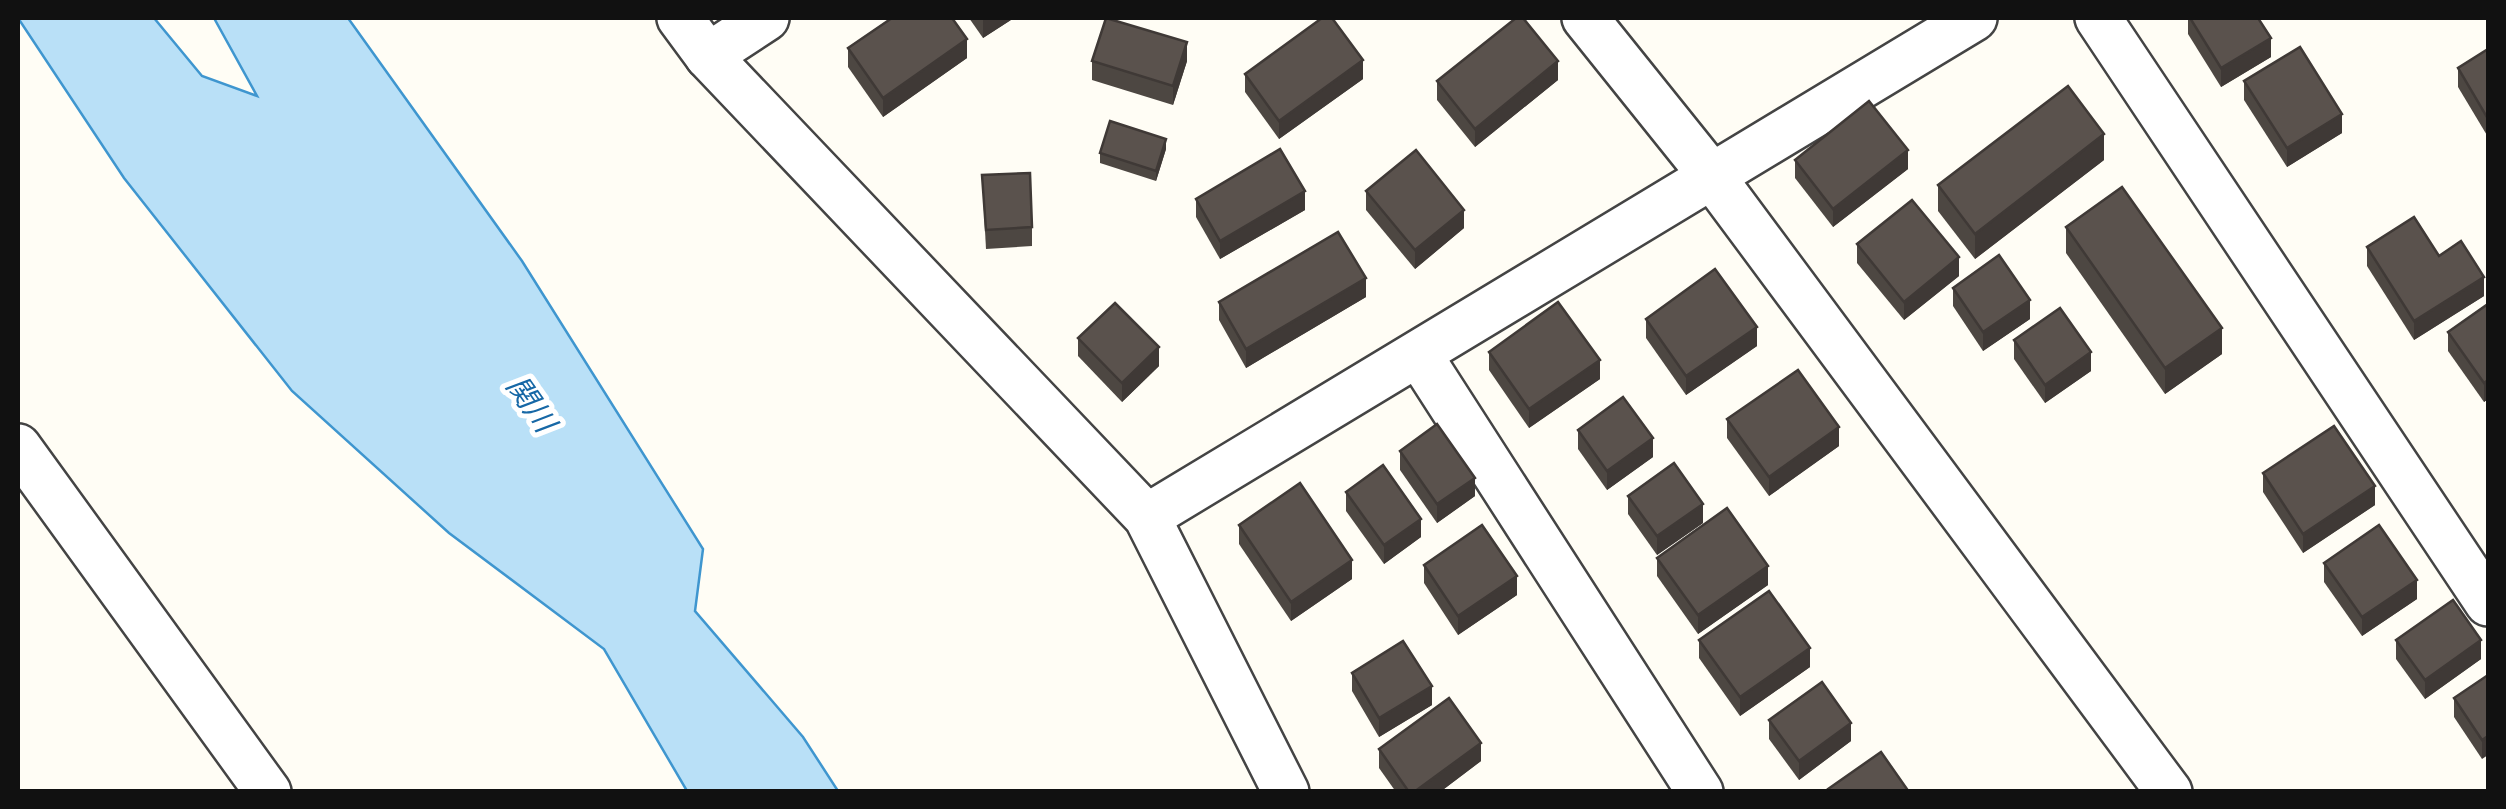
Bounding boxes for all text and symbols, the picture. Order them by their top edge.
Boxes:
water label: 関川 [501,370,564,440]

